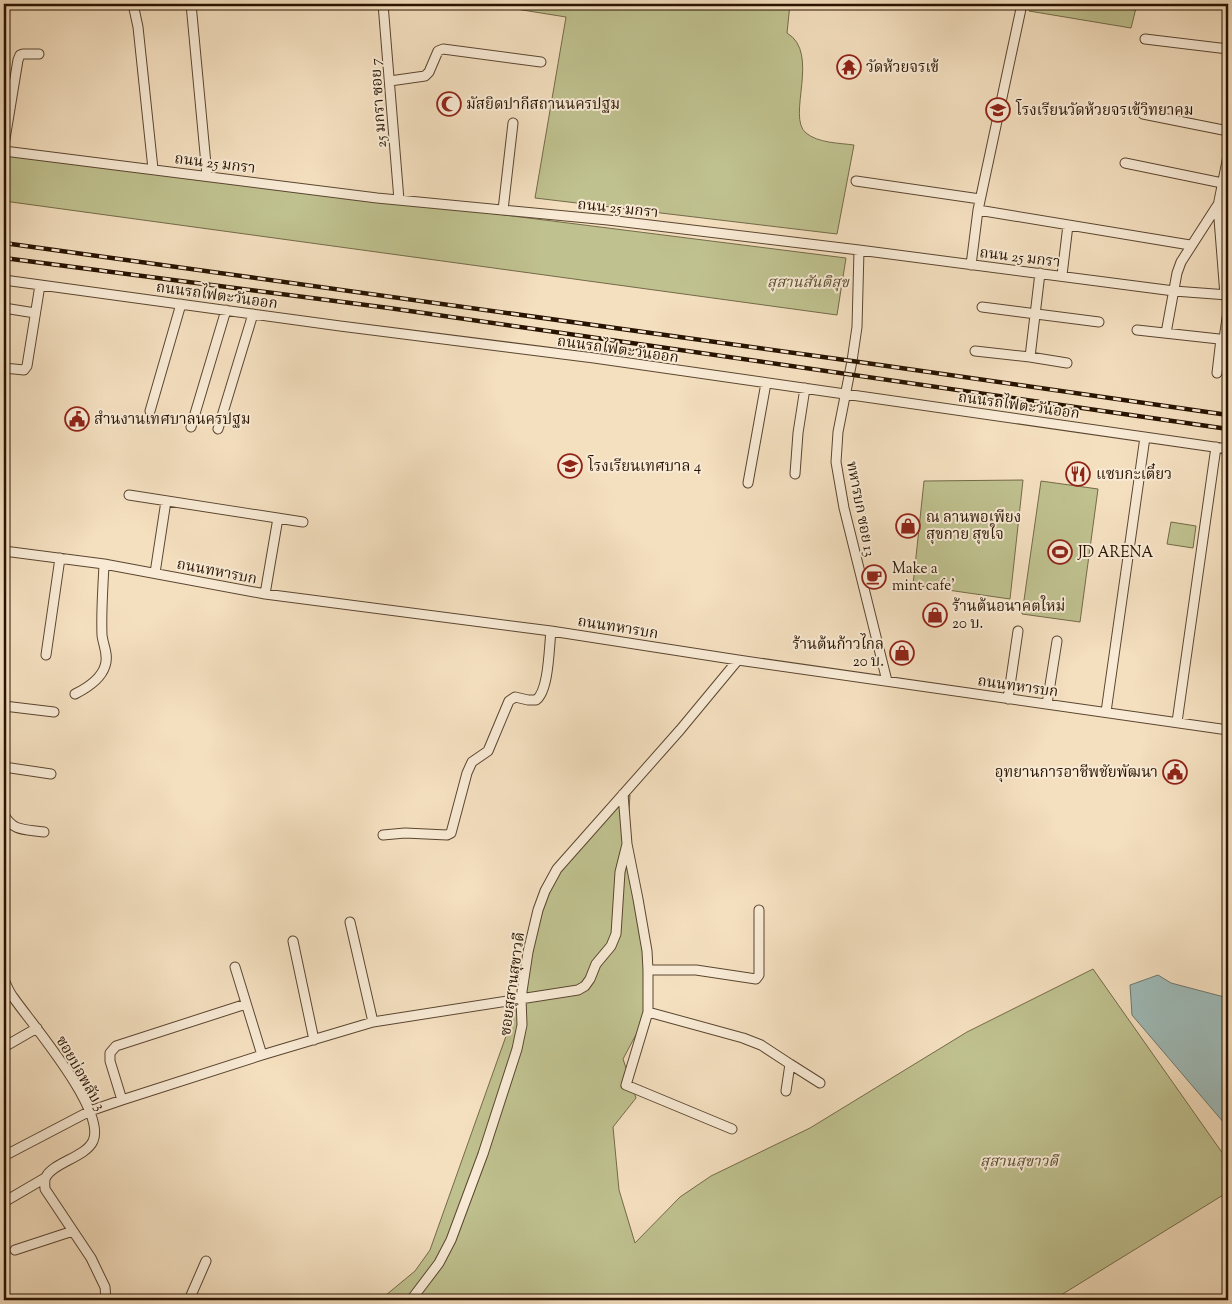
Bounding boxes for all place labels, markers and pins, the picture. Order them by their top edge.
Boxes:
temple icon: วัดห้วยจรเข้ [836,54,862,80]
place label: วัดห้วยจรเข้ [866,58,939,79]
mosque icon: มัสยิดปากีสถานนครปฐม [436,91,462,117]
place label: มัสยิดปากีสถานนครปฐม [466,95,620,116]
school or university icon: โรงเรียนวัดห้วยจรเข้วิทยาคม [985,97,1011,123]
place label: โรงเรียนวัดห้วยจรเข้วิทยาคม [1015,99,1194,122]
public building icon: สำนงานเทศบาลนครปฐม [64,406,90,432]
place label: สำนงานเทศบาลนครปฐม [94,410,251,431]
school or university icon: โรงเรียนเทศบาล 4 [557,453,583,479]
place label: โรงเรียนเทศบาล 4 [587,455,702,478]
restaurant icon: แซบกะเตี๋ยว [1065,461,1091,487]
place label: แซบกะเตี๋ยว [1096,463,1172,486]
place label: ณ ลานพอเพียง สุขกาย สุขใจ [926,508,1021,546]
shop icon: ณ ลานพอเพียง สุขกาย สุขใจ [895,513,921,539]
sports icon: JD ARENA [1047,539,1073,565]
place label: JD ARENA [1077,543,1153,564]
place label: Make a mint cafe' [892,559,955,597]
cafe icon: Make a mint cafe' [861,564,887,590]
place label: ร้านต้นอนาคตใหม่ 20 บ. [952,595,1065,635]
shop icon: ร้านต้นอนาคตใหม่ 20 บ. [922,602,948,628]
place label: ร้านต้นก้าวไกล 20 บ. [792,633,884,673]
shop icon: ร้านต้นก้าวไกล 20 บ. [889,640,915,666]
public building icon: อุทยานการอาชีพชัยพัฒนา [1162,759,1188,785]
place label: อุทยานการอาชีพชัยพัฒนา [995,763,1158,784]

